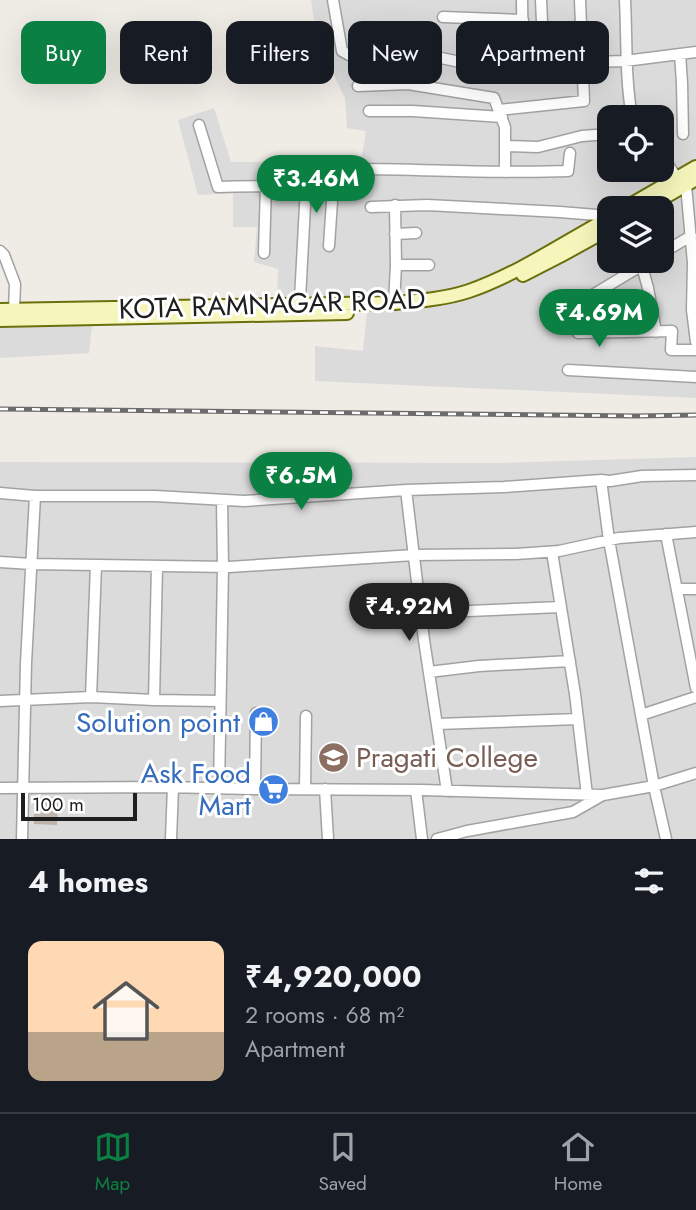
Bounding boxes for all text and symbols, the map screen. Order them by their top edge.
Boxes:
chip: Buy [21,21,106,84]
chip: Rent [120,21,212,84]
chip: Filters [226,21,334,84]
chip: New [348,21,442,84]
chip: Apartment [456,21,609,84]
map controls [597,105,674,273]
button: locate [597,105,674,182]
pin: ₹3.46M [259,156,373,215]
text: ₹3.46M [273,161,359,195]
button: layers [597,196,674,273]
street label: KOTA RAMNAGAR ROAD [118,278,426,330]
pin: ₹4.69M [542,290,656,349]
text: ₹4.69M [555,295,643,329]
pin: ₹6.5M [252,452,350,512]
text: ₹6.5M [265,458,337,492]
pin: ₹4.92M [352,584,466,643]
text: ₹4.92M [365,589,453,623]
place label: Solution point [76,702,240,743]
shop icon: Solution point [246,705,280,739]
place label: Pragati College [356,737,538,778]
school or university icon: Pragati College [316,740,350,774]
place label: Ask Food Mart [141,753,251,826]
supermarket icon: Ask Food Mart [257,772,291,806]
scale bar [21,790,136,822]
text: 100 m [32,791,84,818]
text: 4 homes [28,860,148,903]
icon: filters [630,862,668,900]
text: ₹4,920,000 [245,955,422,998]
icon: home [84,969,168,1053]
text: 2 rooms · 68 m² [245,998,404,1032]
text: Apartment [245,1032,345,1066]
tab: Map [94,1128,132,1197]
tab: Saved [319,1128,367,1197]
tab: Home [554,1128,602,1197]

